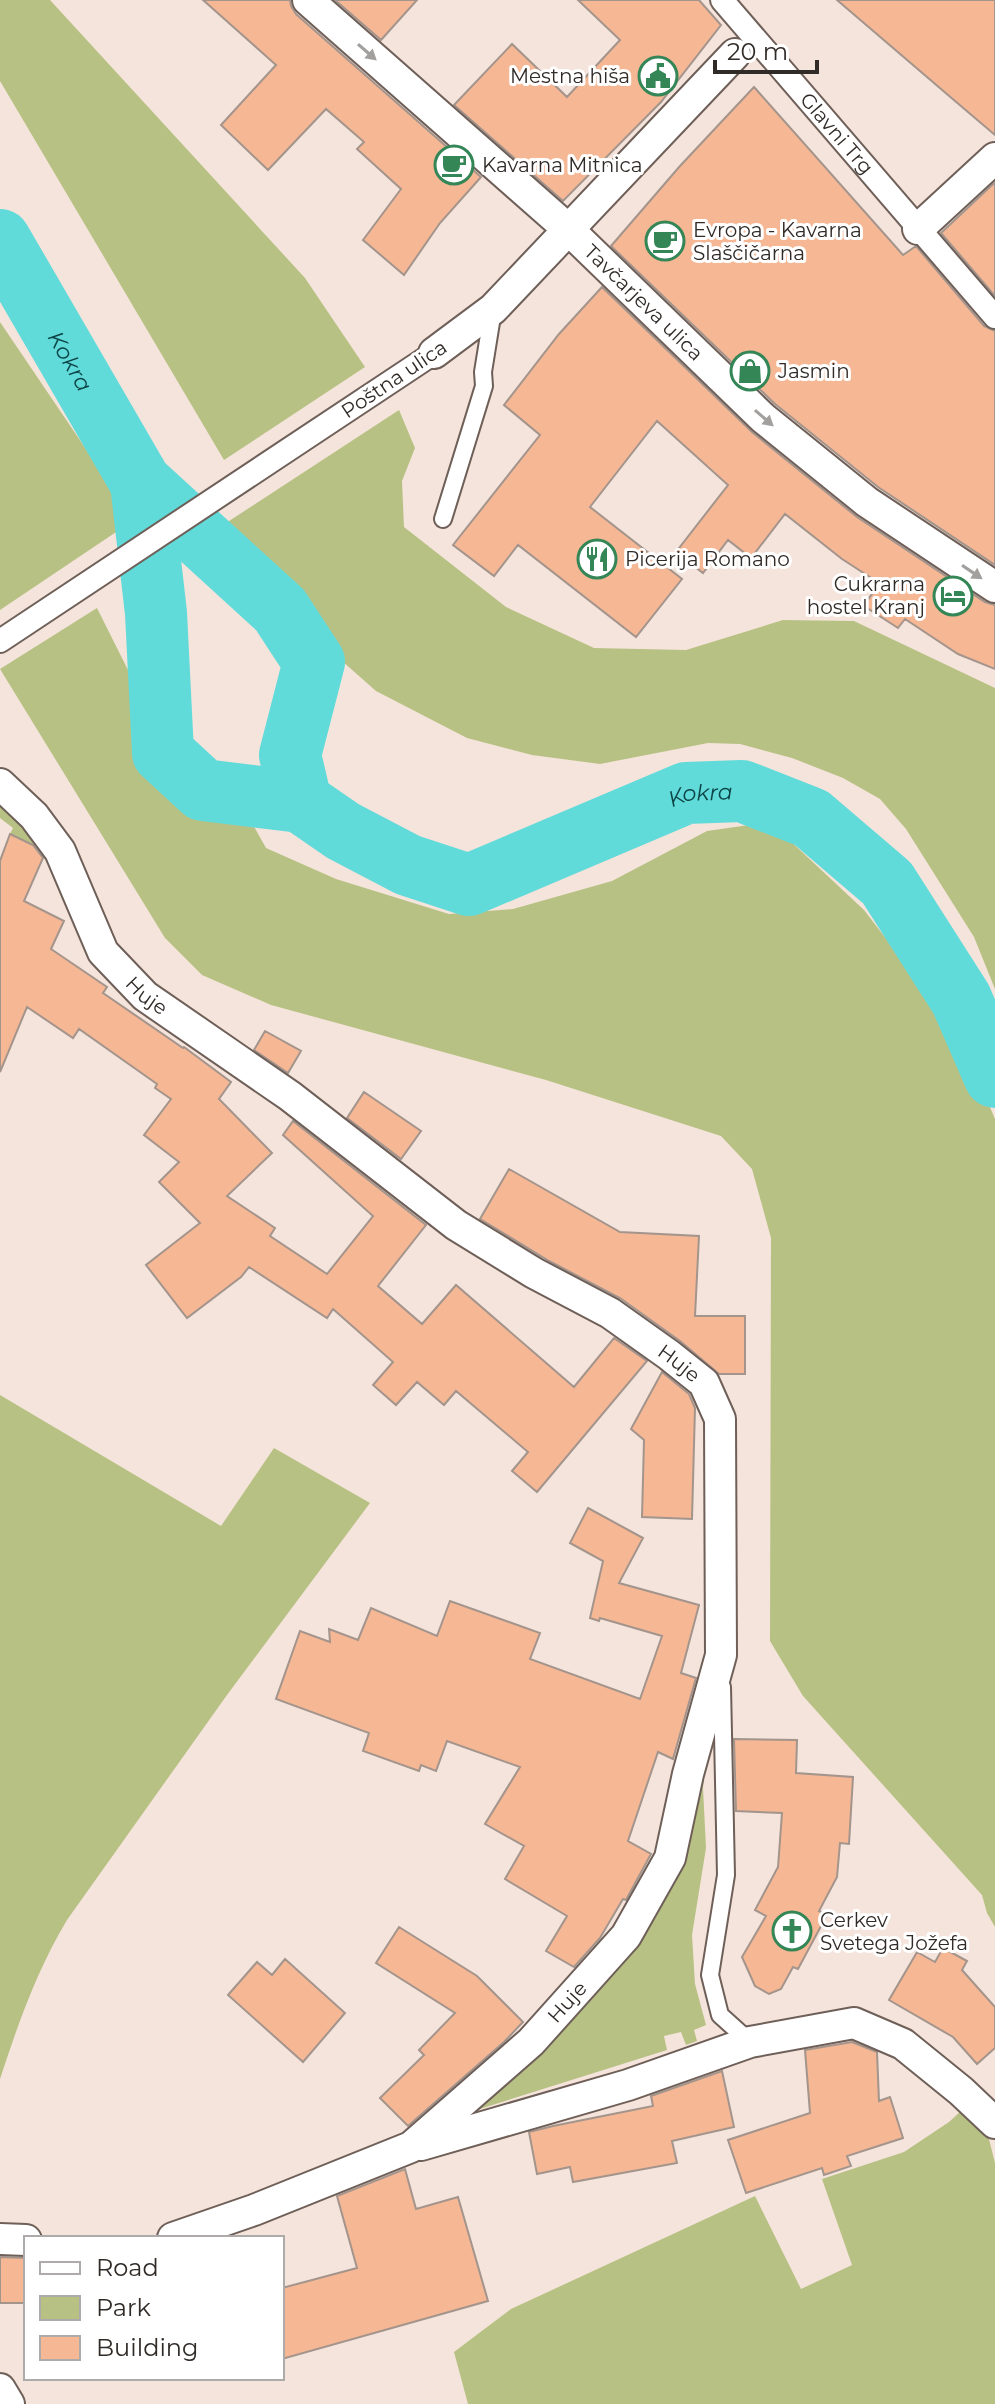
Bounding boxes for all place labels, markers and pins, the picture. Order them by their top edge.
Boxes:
public building icon: Mestna hiša [637,55,679,97]
place label: Mestna hiša [510,64,630,88]
cafe icon: Kavarna Mitnica [433,144,475,186]
place label: Kavarna Mitnica [482,153,643,177]
place label: Evropa - Kavarna Slaščičarna [693,218,862,265]
cafe icon: Evropa - Kavarna Slaščičarna [644,220,686,262]
shop icon: Jasmin [729,350,771,392]
place label: Jasmin [777,359,850,383]
restaurant icon: Picerija Romano [576,538,618,580]
place label: Picerija Romano [625,547,790,571]
place label: Cukrarna hostel Kranj [807,572,925,619]
hotel icon: Cukrarna hostel Kranj [932,575,974,617]
place label: Cerkev Svetega Jožefa [820,1908,968,1955]
church icon: Cerkev Svetega Jožefa [771,1910,813,1952]

